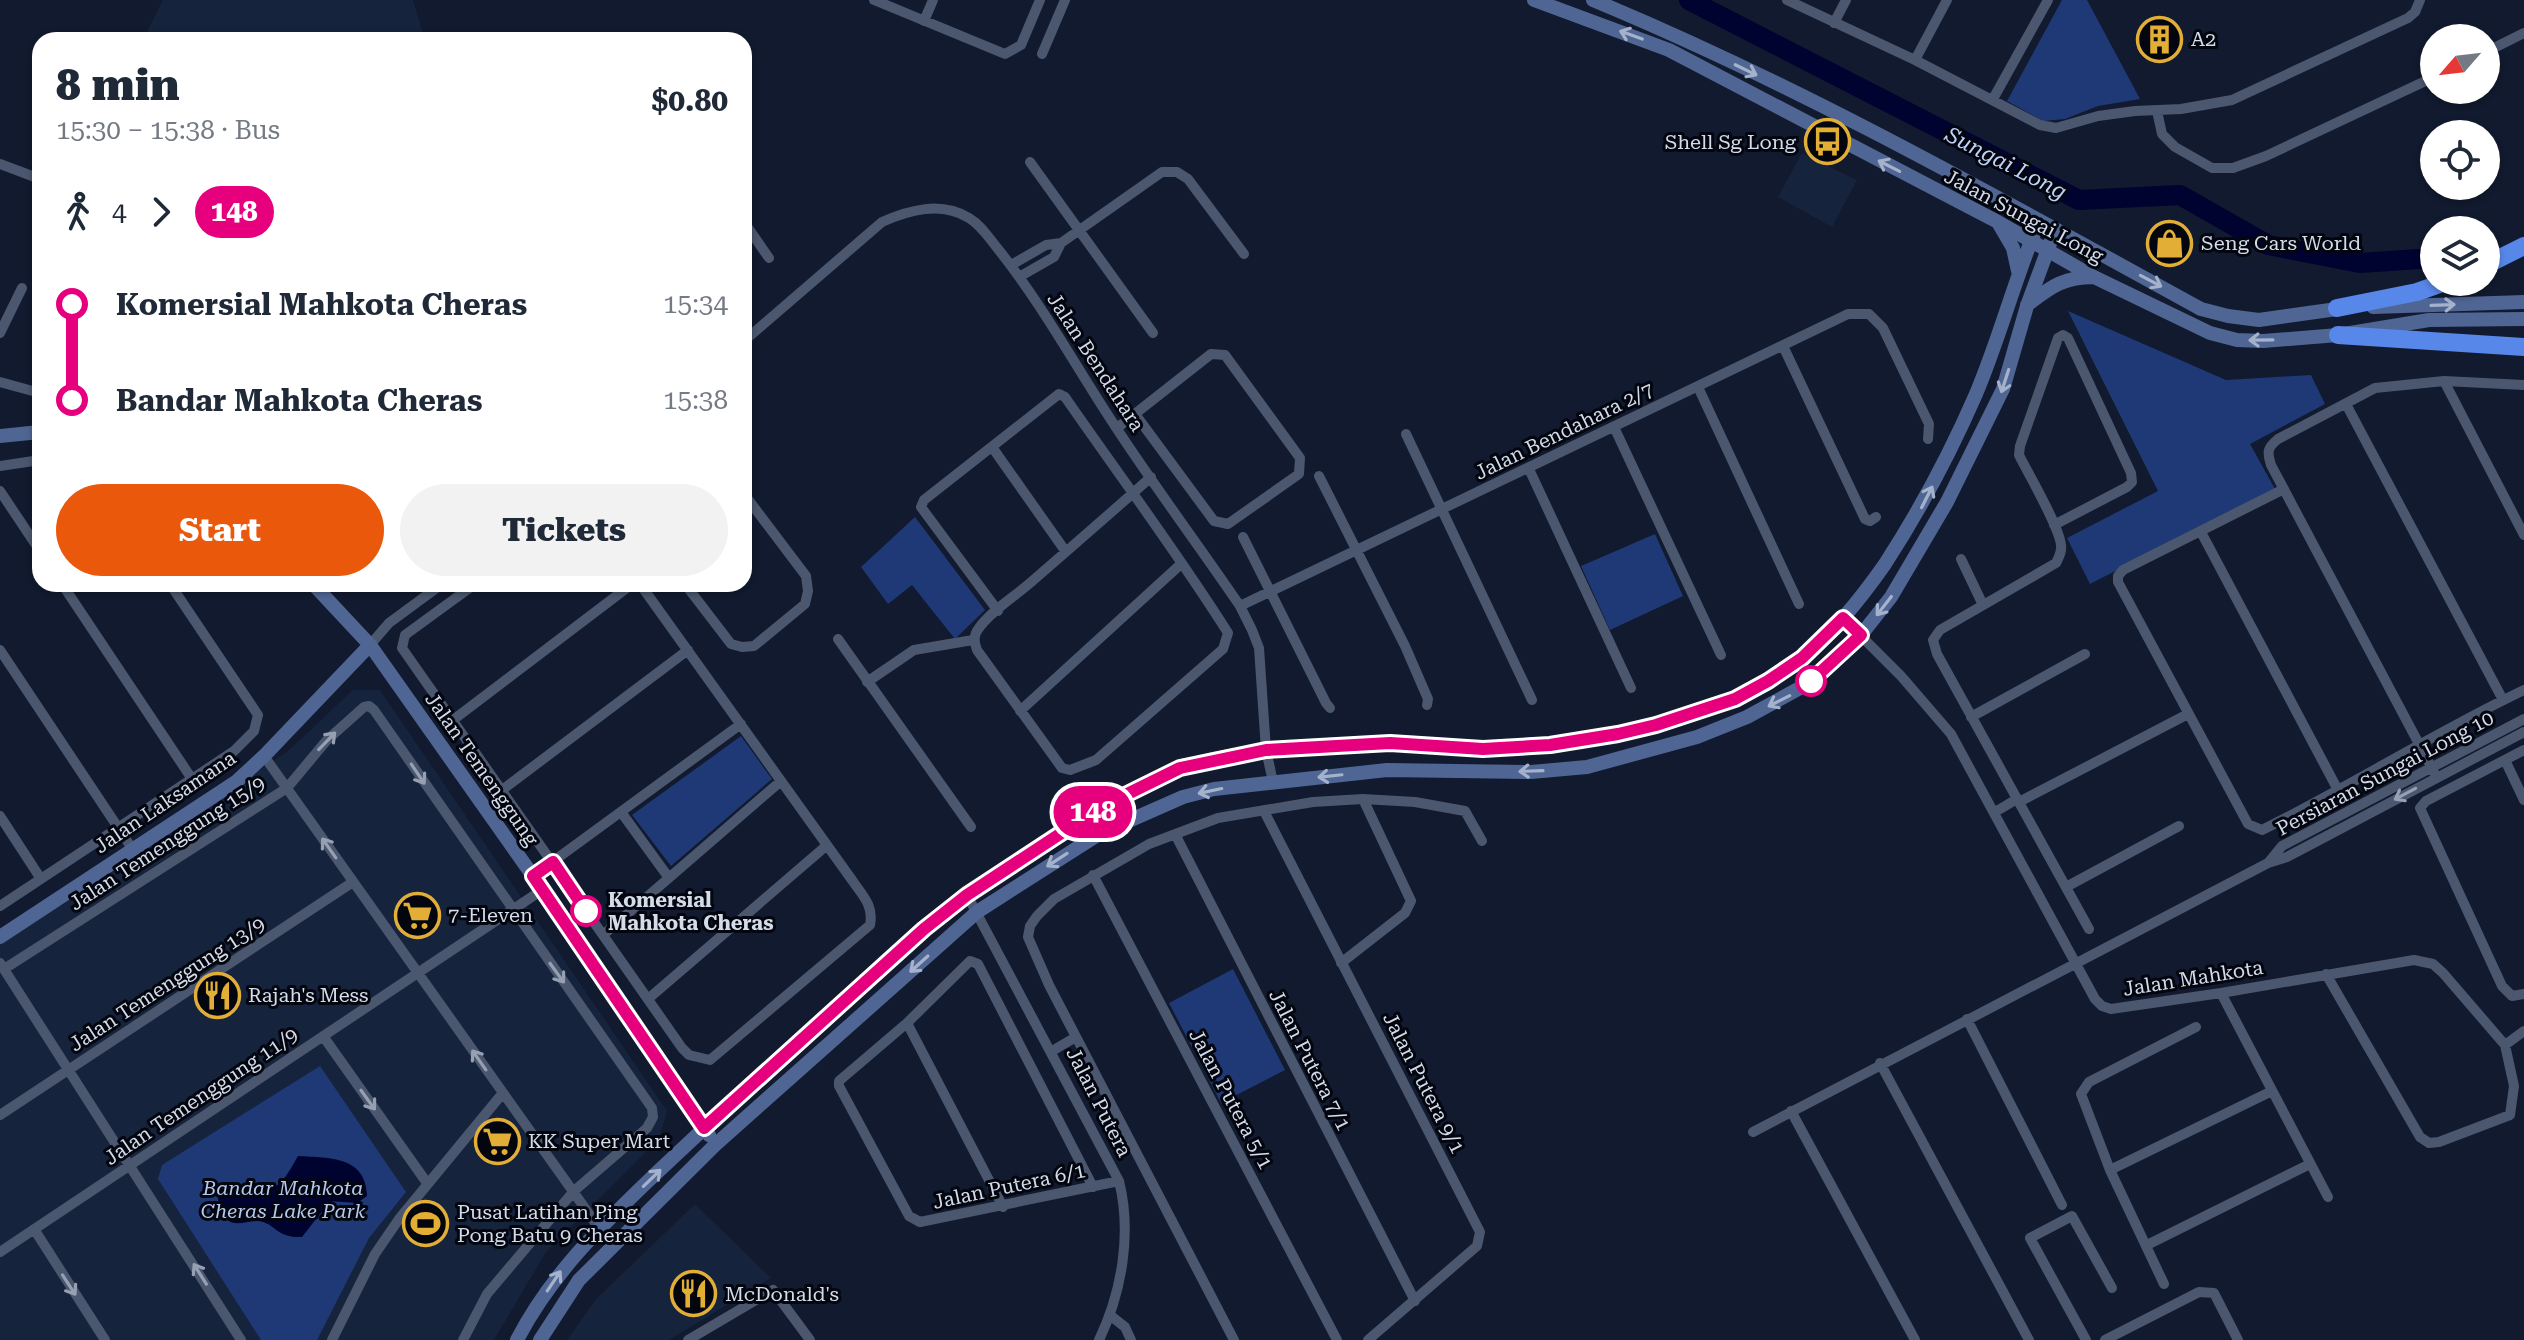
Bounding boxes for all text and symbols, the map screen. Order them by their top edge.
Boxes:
building icon: A2 [2136,15,2184,63]
north arrow [2420,24,2500,104]
map controls [2420,24,2500,296]
one-way arrow [1619,27,1643,41]
place label: A2 [2191,27,2216,51]
text: 8 min [56,59,180,111]
one-way arrow [1733,63,1757,78]
text: $0.80 [651,83,728,118]
text: 15:30 – 15:38 · Bus [56,115,280,145]
bus stop icon: Shell Sg Long [1803,118,1851,166]
button: locate [2420,120,2500,200]
water label: Sungai Long [1940,121,2071,204]
place label: Shell Sg Long [1665,130,1797,154]
one-way arrow [1878,158,1902,174]
street label: Jalan Sungai Long [1940,164,2108,268]
icon: walk [56,190,100,234]
icon: forward [139,190,183,234]
text: 148 [211,195,258,228]
text: 4 [112,197,127,227]
button: layers [2420,216,2500,296]
shop icon: Seng Cars World [2146,219,2194,267]
place label: Seng Cars World [2201,231,2361,255]
one-way arrow [2139,273,2162,289]
text: Komersial Mahkota Cheras [116,287,527,322]
street label: Jalan Bendahara [1042,288,1150,436]
text: 15:34 [663,289,728,319]
one-way arrow [2429,297,2456,312]
one-way arrow [2248,333,2275,348]
one-way arrow [1997,368,2012,393]
street label: Jalan Bendahara 2/7 [1471,377,1657,485]
text: Bandar Mahkota Cheras [116,383,482,418]
text: 15:38 [663,385,728,415]
button: Start [56,484,384,576]
button: Tickets [400,484,728,576]
one-way arrow [1920,486,1936,509]
one-way arrow [1875,595,1893,616]
unlabelled marker [1796,666,1826,696]
street label: Jalan Temenggung [420,688,544,851]
one-way arrow [1767,694,1791,709]
street label: Persiaran Sungai Long 10 [2272,705,2498,841]
one-way arrow [318,731,337,751]
street label: Jalan Laksamana [90,746,240,858]
one-way arrow [410,763,426,785]
one-way arrow [1518,764,1545,779]
one-way arrow [1317,769,1344,784]
street label: Jalan Temenggung 15/9 [65,771,269,915]
one-way arrow [1198,784,1224,799]
line badge: 148 [1047,786,1139,838]
one-way arrow [2394,786,2417,802]
text: 148 [1069,795,1117,828]
one-way arrow [320,838,337,859]
one-way arrow [1046,853,1069,869]
place label: Komersial Mahkota Cheras [608,888,774,935]
supermarket icon: 7-Eleven [393,891,441,939]
marker: Komersial Mahkota Cheras [571,896,601,926]
place label: 7-Eleven [448,903,533,927]
street label: Jalan Temenggung 13/9 [65,912,269,1056]
one-way arrow [909,955,929,973]
street label: Jalan Mahkota [2121,955,2265,1001]
one-way arrow [549,962,565,984]
restaurant icon: Rajah's Mess [193,971,241,1019]
place label: Rajah's Mess [248,983,369,1007]
street label: Jalan Putera 7/1 [1264,985,1356,1135]
street label: Jalan Putera 9/1 [1378,1008,1470,1158]
street label: Jalan Temenggung 11/9 [100,1022,302,1170]
street label: Jalan Putera 5/1 [1184,1025,1278,1173]
street label: Jalan Putera [1061,1043,1137,1161]
one-way arrow [471,1049,487,1071]
one-way arrow [359,1089,376,1110]
supermarket icon: KK Super Mart [473,1117,521,1165]
place label: KK Super Mart [528,1129,671,1153]
street label: Jalan Putera 6/1 [931,1158,1087,1214]
one-way arrow [642,1168,662,1187]
park label: Bandar Mahkota Cheras Lake Park [201,1176,365,1223]
sports icon: Pusat Latihan Ping Pong Batu 9 Cheras [402,1199,450,1247]
place label: Pusat Latihan Ping Pong Batu 9 Cheras [457,1200,643,1247]
one-way arrow [191,1263,207,1286]
one-way arrow [546,1270,562,1292]
restaurant icon: McDonald's [670,1270,718,1318]
one-way arrow [62,1273,78,1296]
place label: McDonald's [725,1282,839,1306]

